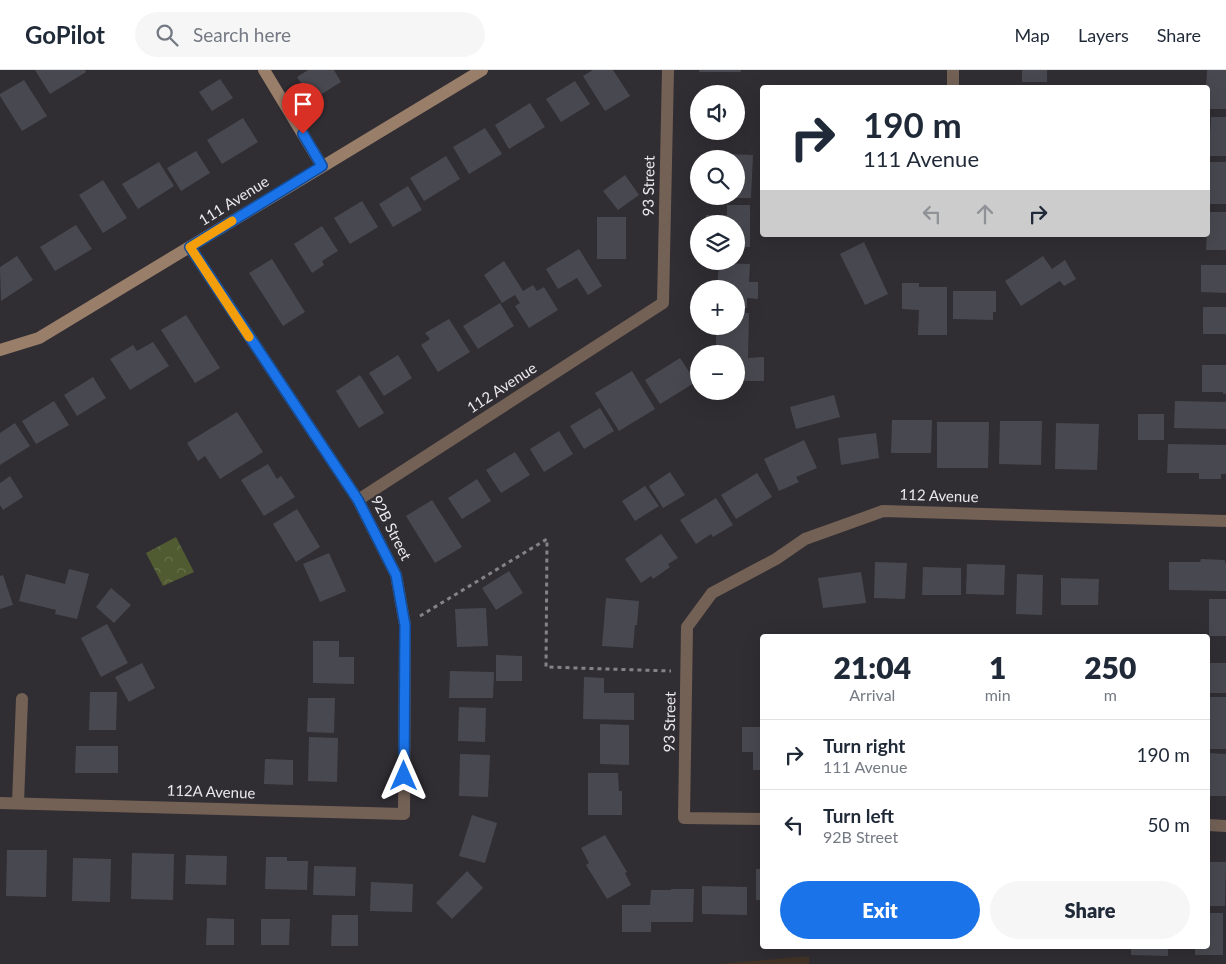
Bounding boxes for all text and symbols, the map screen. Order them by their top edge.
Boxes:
search box [135,12,485,57]
text: GoPilot [25,20,105,49]
icon: search [153,21,181,49]
text: Search here [193,23,291,46]
text: Map [1014,24,1050,46]
text: Layers [1078,24,1129,46]
text: Share [1157,24,1201,46]
pin [282,83,324,134]
map controls [690,85,745,400]
button: sound [690,85,745,140]
icon: arrive [289,90,317,118]
text: 190 m [863,103,962,145]
icon: right [780,105,845,170]
text: 111 Avenue [863,145,979,172]
button: search [690,150,745,205]
street label: 93 Street [638,155,658,217]
street label: 111 Avenue [195,172,272,229]
icon: left [918,200,946,228]
icon: ahead [971,200,999,228]
icon: right [1024,200,1052,228]
button: layers [690,215,745,270]
button: + [690,280,745,335]
button: − [690,345,745,400]
street label: 112 Avenue [463,358,540,416]
street label: 112 Avenue [899,485,979,505]
street label: 92B Street [368,492,416,564]
text: 21:04 [834,649,911,685]
text: 1 [989,649,1006,685]
text: 250 [1084,649,1136,685]
text: Arrival [849,685,895,704]
text: min [985,685,1011,704]
text: m [1104,685,1117,704]
street label: 93 Street [659,691,679,753]
text: Turn right [823,734,905,757]
icon: right [780,741,808,769]
text: 190 m [1136,743,1190,766]
position arrow [377,749,429,801]
text: 111 Avenue [823,757,907,776]
street label: 112A Avenue [166,780,256,802]
text: Turn left [823,804,894,827]
icon: left [780,811,808,839]
text: 50 m [1147,813,1190,836]
text: 92B Street [823,827,898,846]
button: Exit [780,881,980,939]
button: Share [990,881,1190,939]

